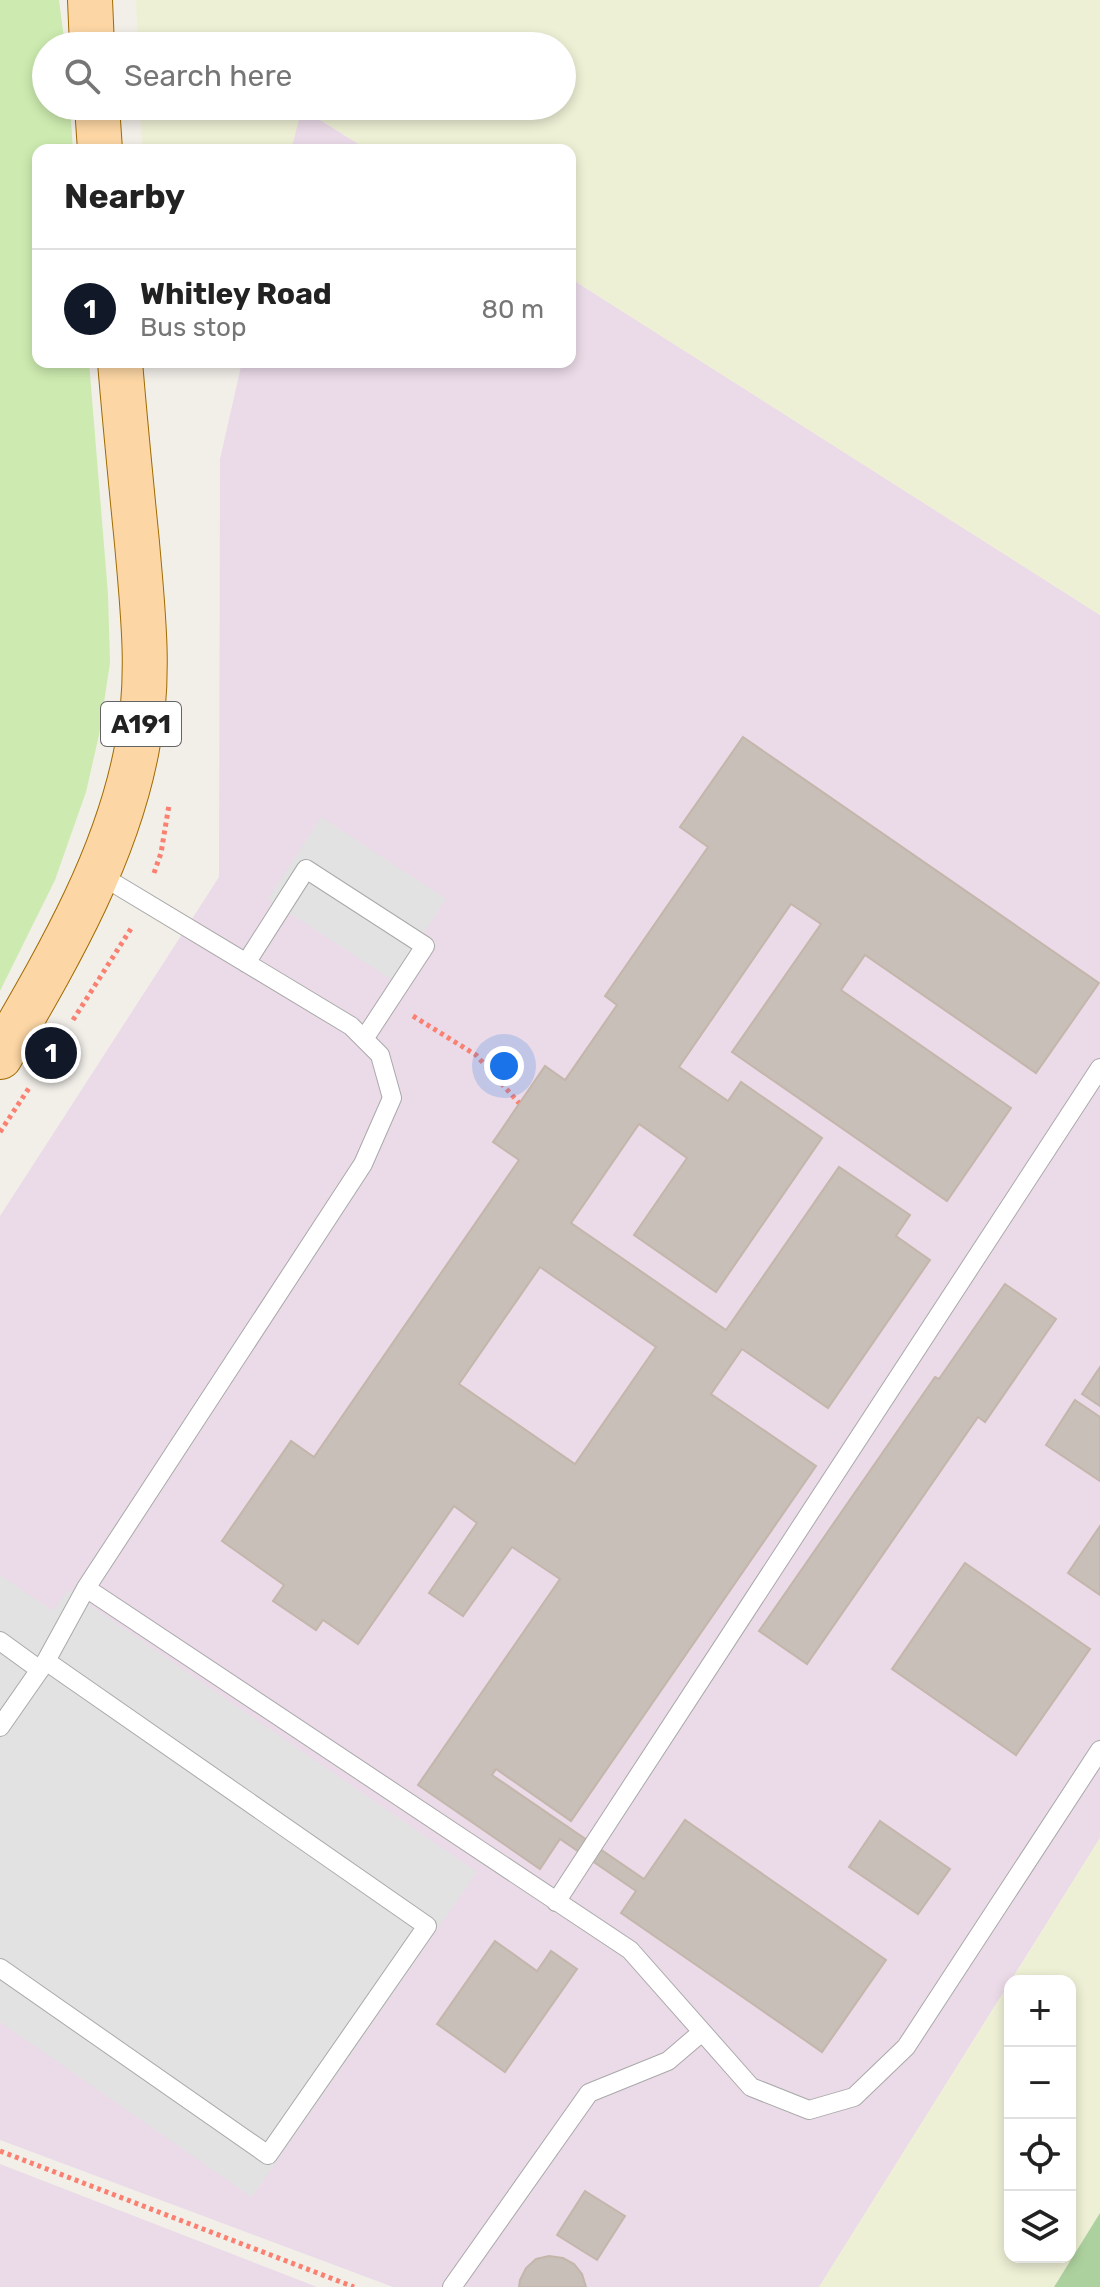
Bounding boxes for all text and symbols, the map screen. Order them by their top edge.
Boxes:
search box [32,32,576,120]
icon: search [60,54,104,98]
text: Search here [124,58,292,94]
text: Nearby [64,176,185,217]
text: Whitley Road [140,276,332,312]
text: 1 [84,294,96,325]
text: 80 m [481,294,544,325]
text: Bus stop [140,312,246,343]
road number: A191 [101,702,181,746]
pin: 1 [25,1023,77,1083]
your location [484,1046,524,1086]
map controls [1004,1975,1076,2263]
button: + [1004,1975,1076,2047]
button: − [1004,2047,1076,2119]
button: locate [1004,2119,1076,2191]
button: layers [1004,2191,1076,2263]

